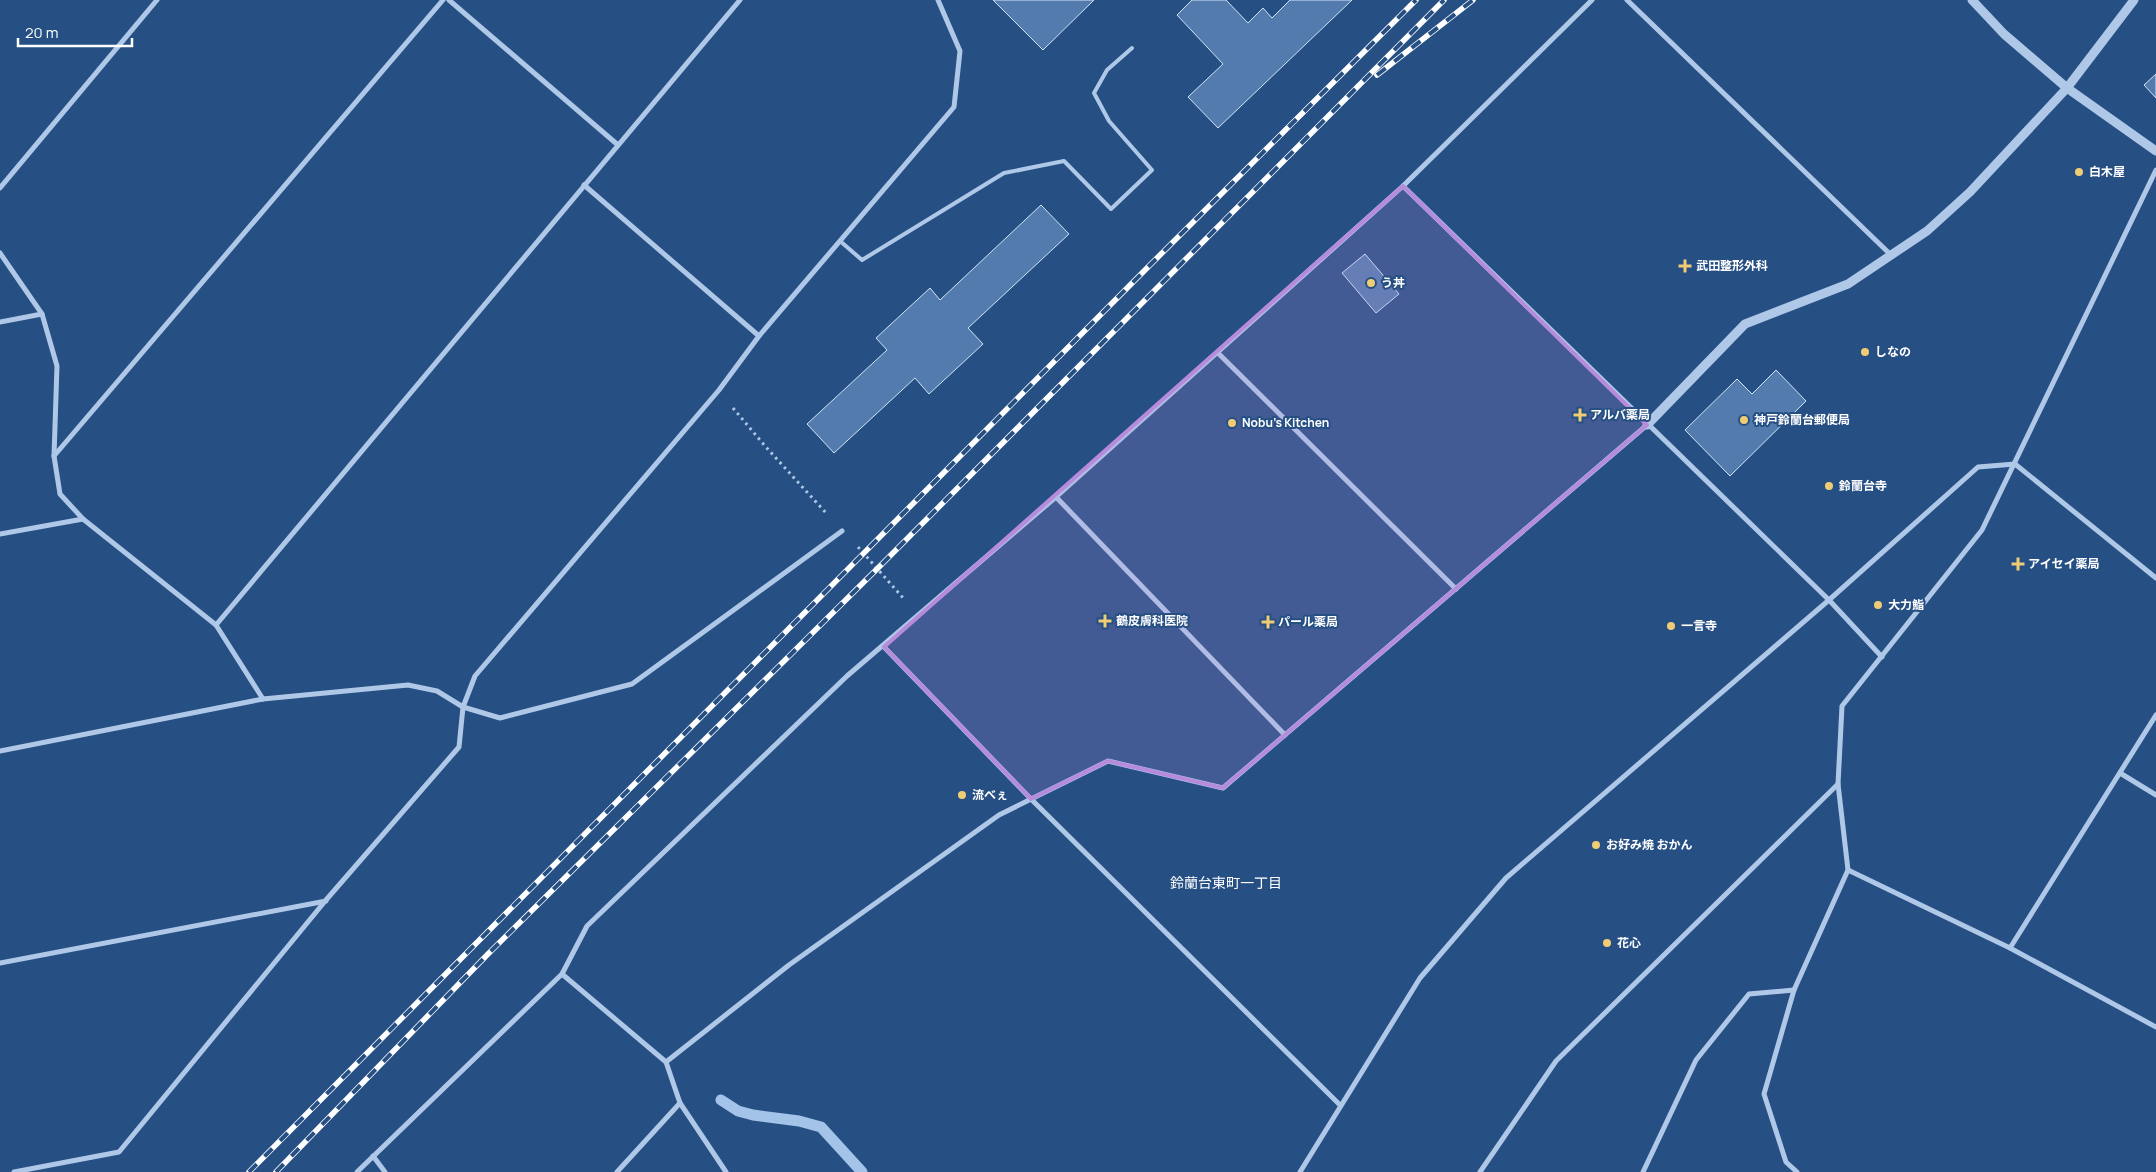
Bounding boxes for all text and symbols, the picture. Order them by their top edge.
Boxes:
scale bar [18,15,131,47]
text: 20 m [25,22,58,43]
place label: 白木屋 [2089,163,2125,180]
marker: 白木屋 [2073,166,2085,178]
place label: 武田整形外科 [1696,257,1768,274]
marker: 武田整形外科 [1678,259,1692,273]
place label: う丼 [1381,274,1405,291]
marker: う丼 [1365,277,1377,289]
place label: しなの [1875,343,1911,360]
marker: しなの [1859,346,1871,358]
place label: アルバ薬局 [1590,406,1650,423]
marker: アルバ薬局 [1574,409,1586,421]
place label: 神戸鈴蘭台郵便局 [1754,411,1850,428]
place label: Nobu's Kitchen [1242,414,1329,431]
marker: 神戸鈴蘭台郵便局 [1738,414,1750,426]
marker: Nobu's Kitchen [1226,417,1238,429]
place label: 鈴蘭台寺 [1838,477,1887,494]
marker: 鈴蘭台寺 [1823,480,1835,492]
place label: アイセイ薬局 [2028,555,2099,572]
marker: アイセイ薬局 [2012,558,2024,570]
place label: 大力鮨 [1888,596,1924,613]
marker: 大力鮨 [1872,599,1884,611]
place label: 鶴皮膚科医院 [1116,612,1188,629]
place label: パール薬局 [1278,613,1338,630]
marker: 鶴皮膚科医院 [1098,614,1112,628]
marker: パール薬局 [1262,616,1274,628]
place label: 一言寺 [1681,617,1717,634]
marker: 一言寺 [1665,620,1677,632]
place label: 流べぇ [972,786,1008,803]
marker: 流べぇ [956,789,968,801]
place label: お好み焼 おかん [1606,836,1692,853]
marker: お好み焼 おかん [1590,839,1602,851]
district label: 鈴蘭台東町一丁目 [1170,873,1282,892]
place label: 花心 [1617,934,1641,951]
marker: 花心 [1601,937,1613,949]

